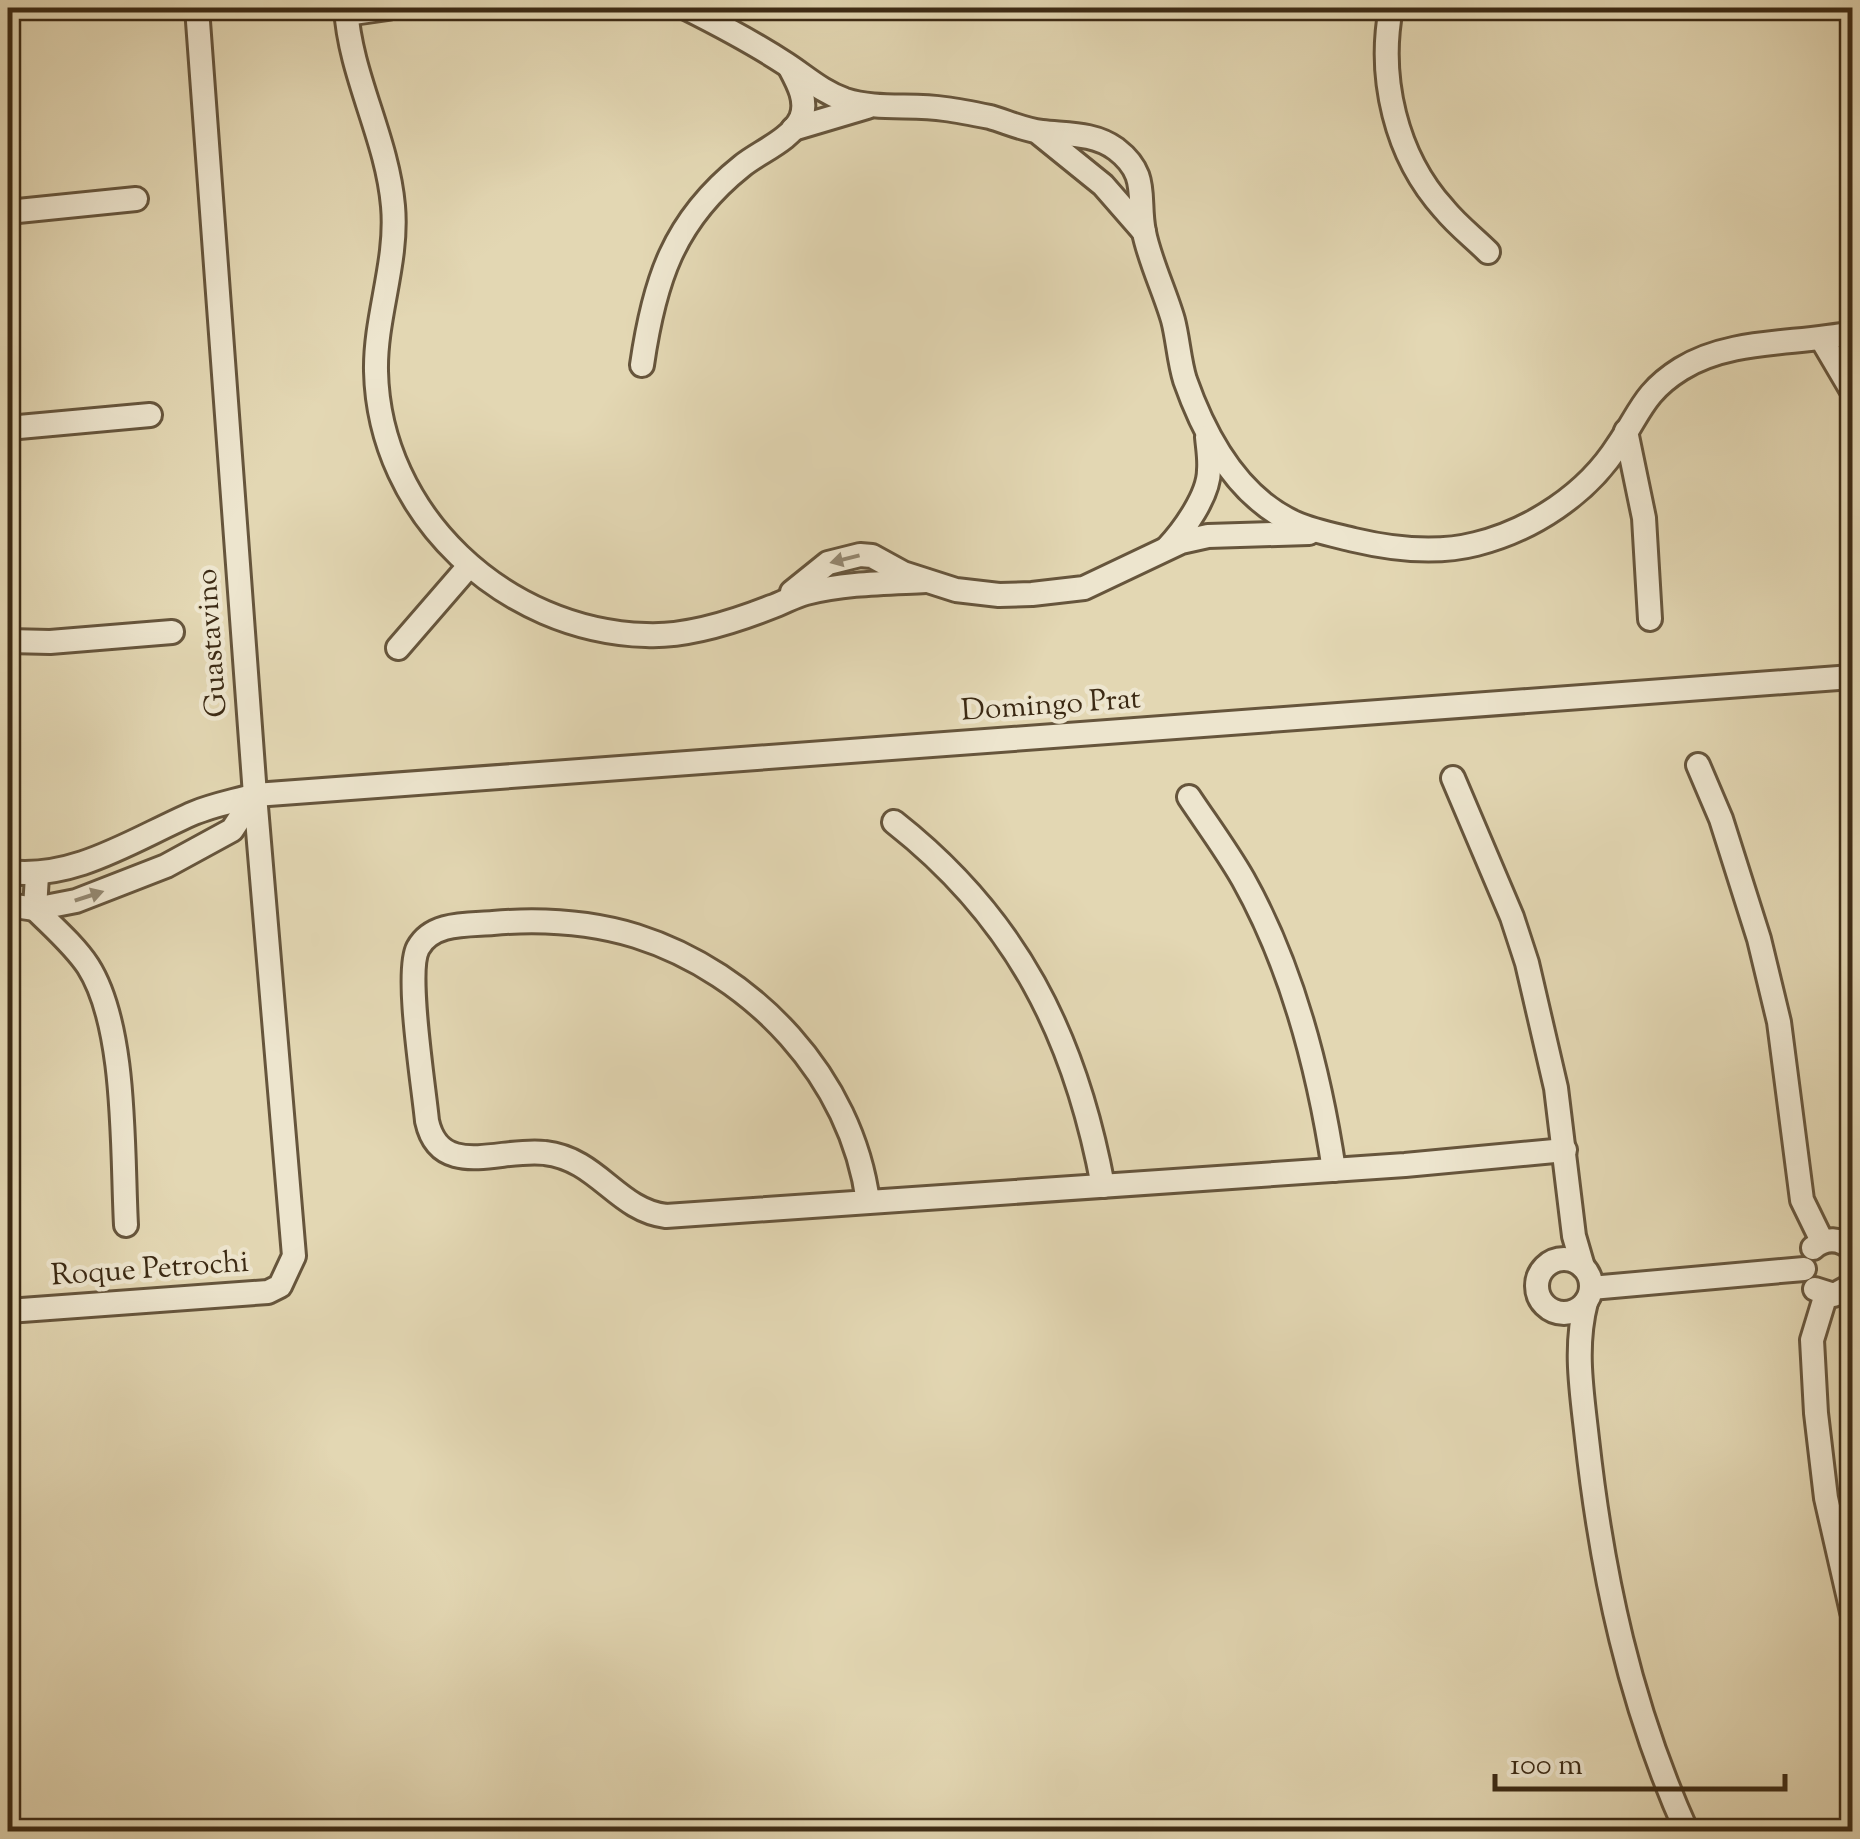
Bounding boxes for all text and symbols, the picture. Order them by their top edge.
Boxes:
one-way arrow [829,552,860,567]
street label: Guastavino [186,567,240,719]
street label: Domingo Prat [960,678,1142,734]
one-way arrow [74,888,104,903]
street label: Roque Petrochi [50,1242,250,1298]
scale bar [1495,1729,1785,1791]
text: 100 m [1510,1745,1583,1788]

